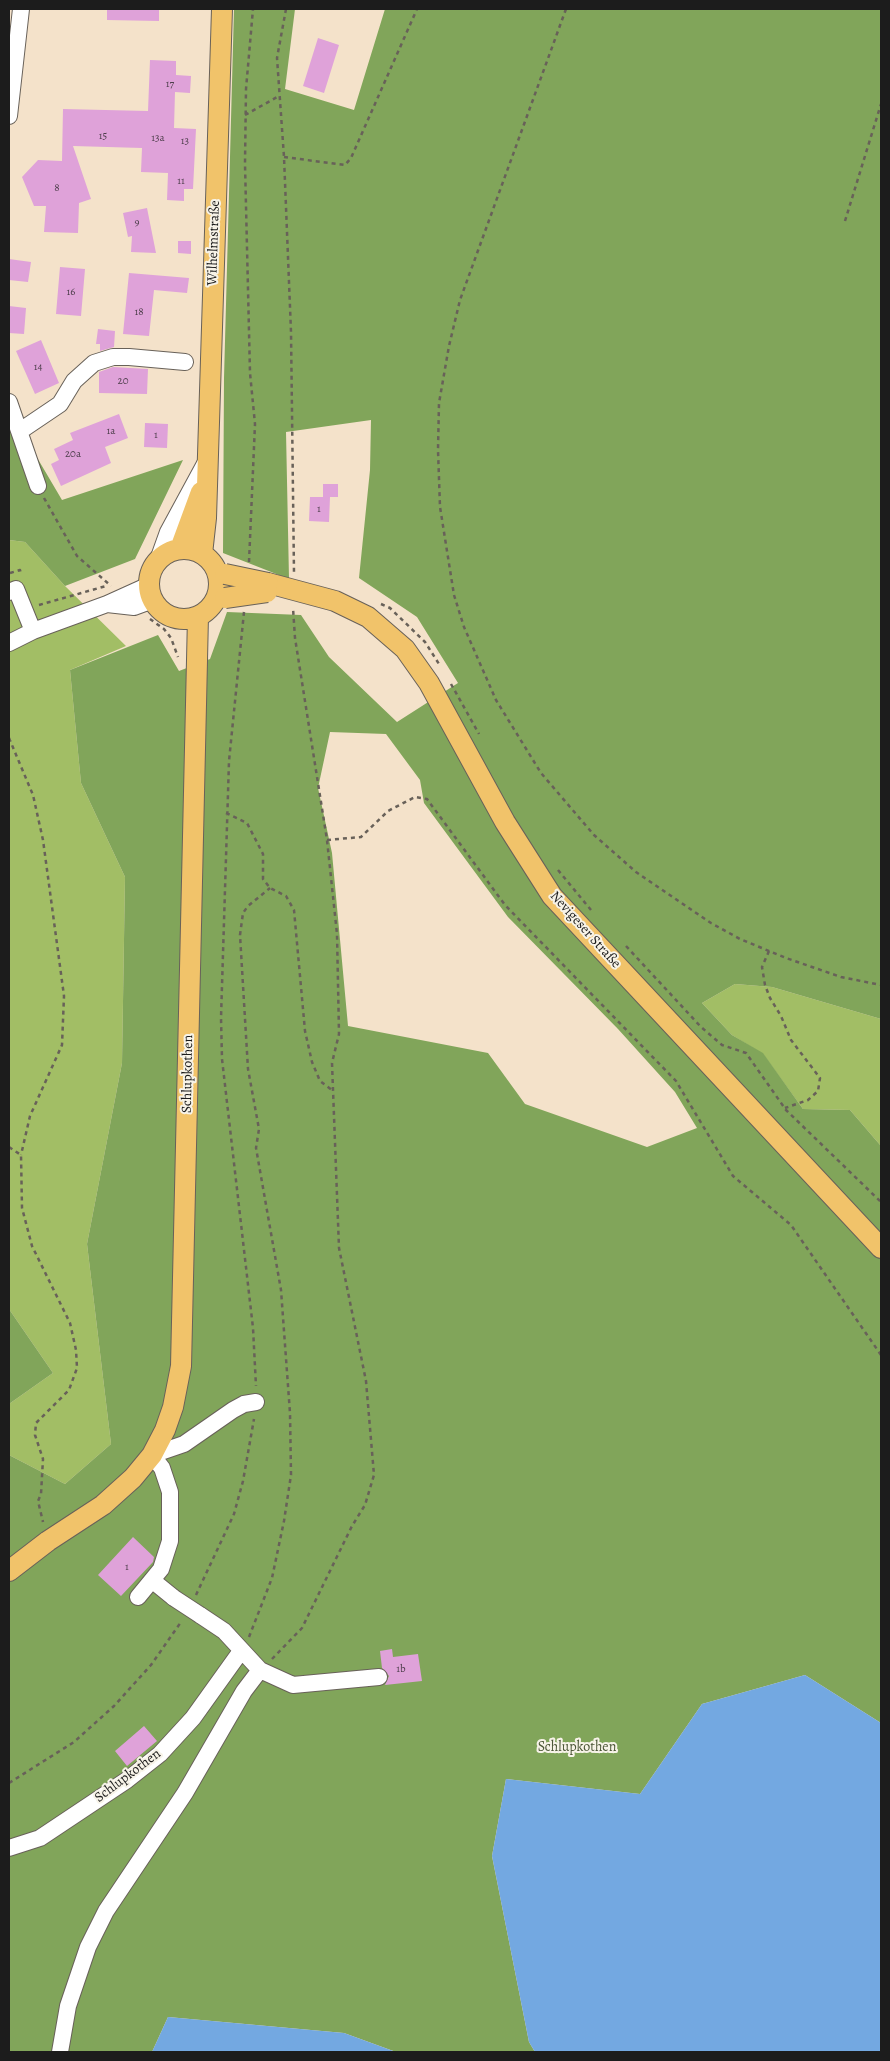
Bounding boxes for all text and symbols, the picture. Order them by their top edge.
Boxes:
house number: 17 [166,77,174,91]
house number: 15 [99,129,107,143]
house number: 13a [151,131,165,145]
house number: 13 [181,134,189,148]
house number: 11 [177,174,185,188]
house number: 8 [54,181,60,195]
street label: Wilhelmstraße [204,200,224,286]
house number: 9 [134,215,140,229]
house number: 16 [67,285,75,299]
house number: 18 [134,305,144,319]
house number: 14 [34,360,42,374]
house number: 20 [117,374,129,388]
house number: 1a [107,424,115,438]
house number: 1 [154,428,158,442]
house number: 20a [65,447,81,461]
house number: 1 [317,502,321,516]
street label: Nevigeser Straße [546,888,624,972]
street label: Schlupkothen [179,1035,197,1113]
house number: 1 [125,1560,129,1574]
house number: 1b [396,1662,406,1676]
park label: Schlupkothen [538,1740,616,1756]
street label: Schlupkothen [92,1746,164,1806]

